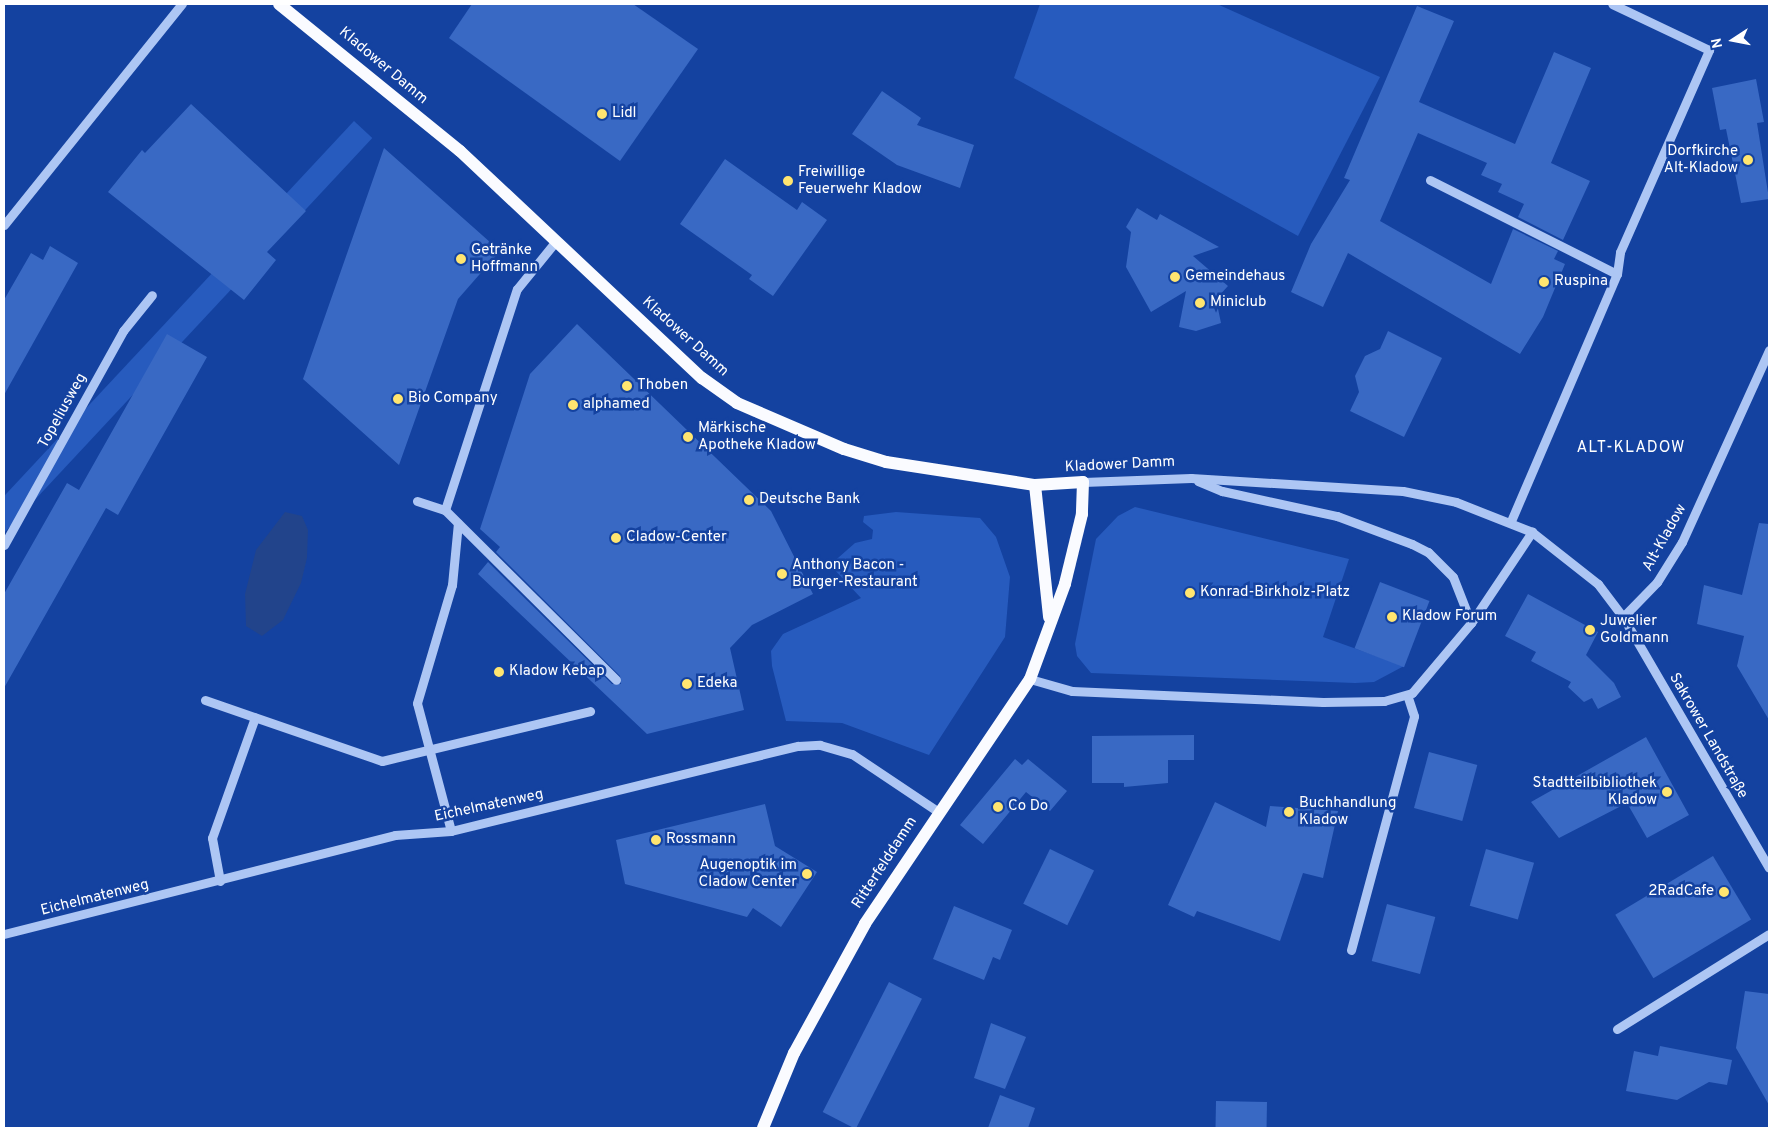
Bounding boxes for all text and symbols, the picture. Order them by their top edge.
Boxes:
north arrow [1708,15,1758,65]
street label: Kladower Damm [335,24,431,108]
text: N [1708,36,1727,50]
place label: Lidl [612,105,637,123]
marker: Lidl [596,108,608,120]
place label: Dorfkirche Alt-Kladow [1664,142,1738,177]
marker: Dorfkirche Alt-Kladow [1742,154,1754,166]
place label: Freiwillige Feuerwehr Kladow [798,163,922,198]
marker: Freiwillige Feuerwehr Kladow [782,175,794,187]
place label: Getränke Hoffmann [471,241,538,276]
marker: Getränke Hoffmann [455,253,467,265]
place label: Gemeindehaus [1185,268,1285,286]
marker: Gemeindehaus [1169,271,1181,283]
place label: Ruspina [1554,273,1608,291]
marker: Ruspina [1538,276,1550,288]
street label: Kladower Damm [638,293,732,381]
place label: Miniclub [1210,294,1266,312]
marker: Miniclub [1194,297,1206,309]
street label: Topeliusweg [35,370,91,452]
place label: Thoben [637,377,688,395]
marker: Thoben [621,380,633,392]
place label: Bio Company [408,390,498,408]
marker: Bio Company [392,393,404,405]
place label: alphamed [583,396,650,414]
marker: alphamed [567,399,579,411]
place label: Märkische Apotheke Kladow [698,419,816,454]
marker: Märkische Apotheke Kladow [682,431,694,443]
district label: ALT-KLADOW [1575,438,1687,458]
street label: Kladower Damm [1064,453,1176,477]
place label: Deutsche Bank [759,491,860,509]
marker: Deutsche Bank [743,494,755,506]
street label: Alt-Kladow [1639,501,1691,575]
place label: Cladow-Center [626,529,727,547]
marker: Cladow-Center [610,532,622,544]
place label: Anthony Bacon - Burger-Restaurant [792,556,918,591]
marker: Anthony Bacon - Burger-Restaurant [776,568,788,580]
place label: Konrad-Birkholz-Platz [1200,584,1350,602]
marker: Konrad-Birkholz-Platz [1184,587,1196,599]
place label: Kladow Forum [1402,608,1497,626]
marker: Kladow Forum [1386,611,1398,623]
place label: Juwelier Goldmann [1600,612,1669,647]
marker: Juwelier Goldmann [1584,624,1596,636]
place label: Kladow Kebap [509,663,605,681]
marker: Kladow Kebap [493,666,505,678]
street label: Sakrower Landstraße [1665,670,1751,802]
place label: Edeka [697,675,737,693]
marker: Edeka [681,678,693,690]
place label: Stadtteilbibliothek Kladow [1533,774,1657,809]
street label: Eichelmatenweg [433,786,545,826]
marker: Stadtteilbibliothek Kladow [1661,786,1673,798]
place label: Buchhandlung Kladow [1299,794,1396,829]
place label: Co Do [1008,798,1048,816]
marker: Co Do [992,801,1004,813]
marker: Buchhandlung Kladow [1283,806,1295,818]
street label: Ritterfelddamm [849,814,921,912]
place label: Rossmann [666,831,736,849]
marker: Rossmann [650,834,662,846]
place label: Augenoptik im Cladow Center [699,856,797,891]
marker: Augenoptik im Cladow Center [801,868,813,880]
street label: Eichelmatenweg [39,876,151,920]
place label: 2RadCafe [1648,883,1714,901]
marker: 2RadCafe [1718,886,1730,898]

